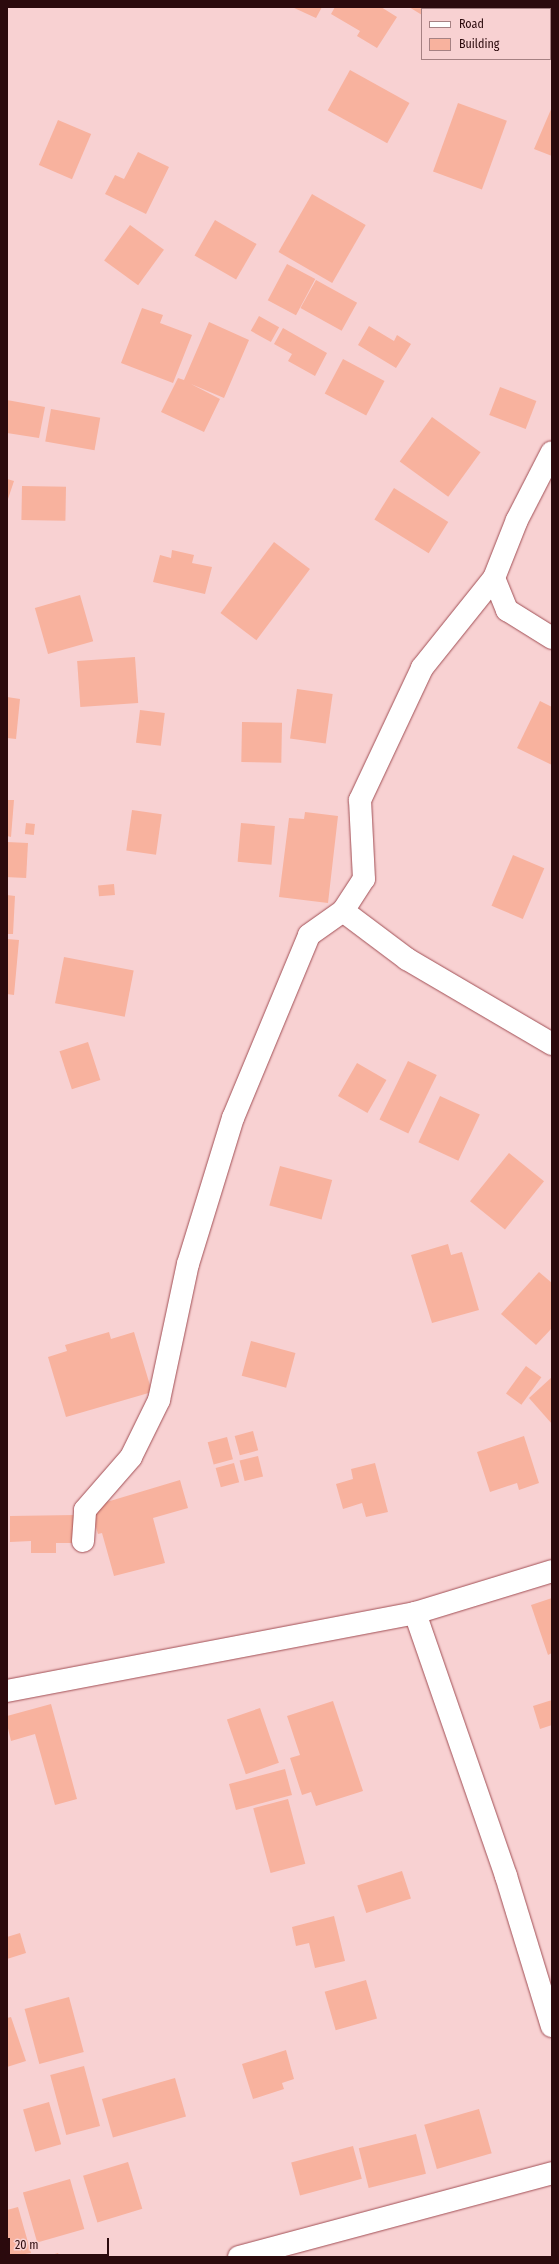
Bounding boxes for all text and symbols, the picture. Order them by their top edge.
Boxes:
legend [421,8,551,60]
text: Road [459,17,484,31]
text: Building [459,37,499,51]
scale bar [10,2230,111,2256]
text: 20 m [15,2238,39,2252]

